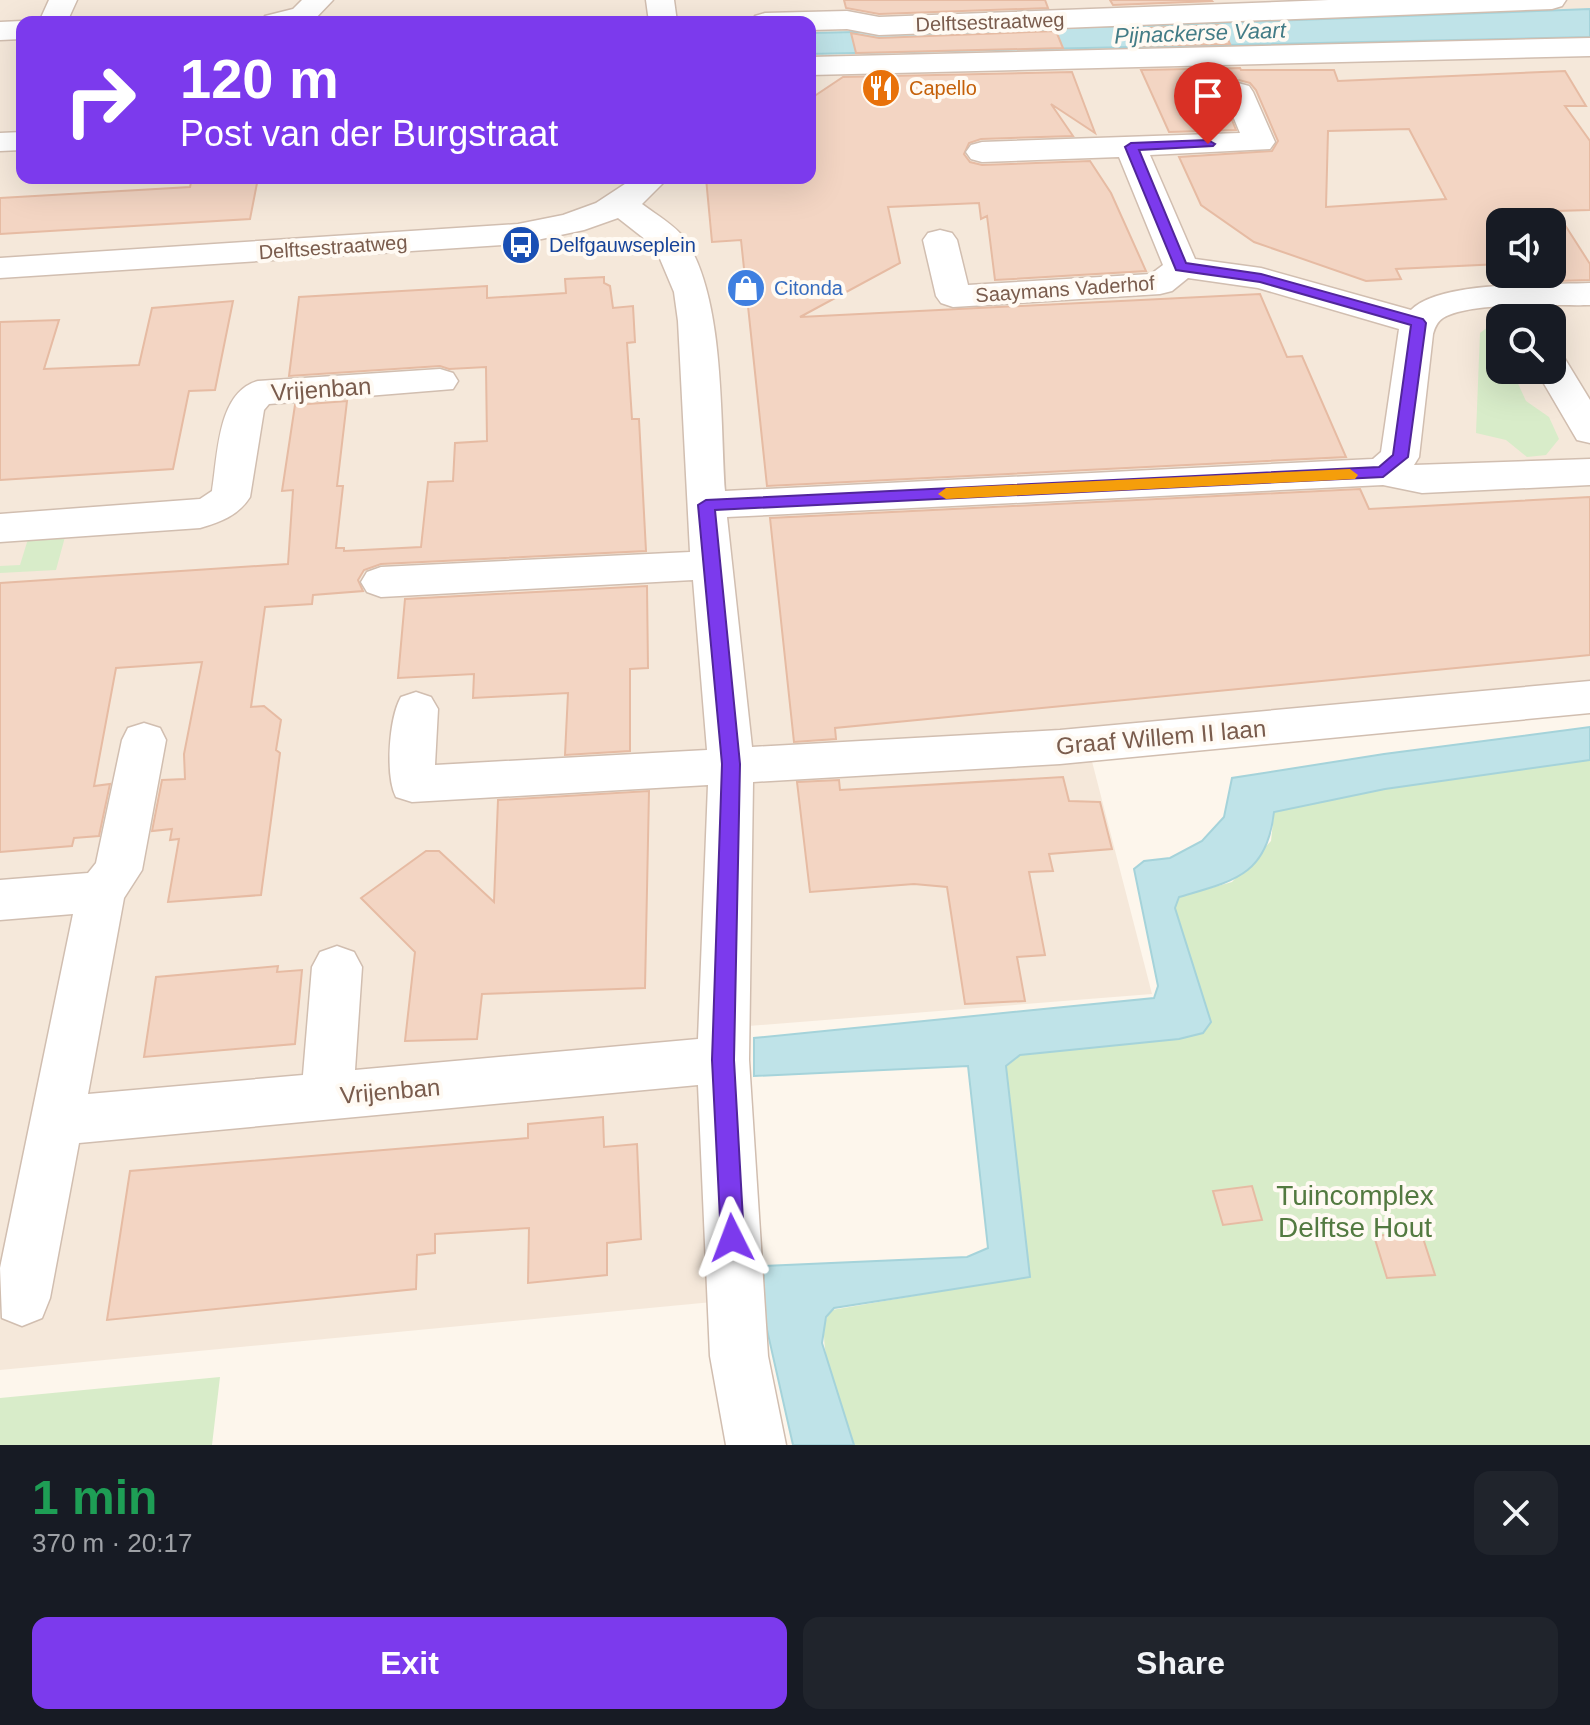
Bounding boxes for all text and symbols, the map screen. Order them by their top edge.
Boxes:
street label: Delftsestraatweg [915,8,1065,36]
water label: Pijnackerse Vaart [1114,17,1287,48]
text: 120 m [180,47,339,110]
icon: right [48,48,152,152]
pin [1174,62,1242,144]
restaurant icon: Capello [860,67,902,109]
icon: arrive [1186,74,1230,118]
place label: Capello [909,77,977,99]
text: Post van der Burgstraat [180,113,558,154]
map controls [1486,208,1566,384]
button: sound [1486,208,1566,288]
bus stop icon: Delfgauwseplein [500,224,542,266]
street label: Delftsestraatweg [258,231,408,263]
place label: Delfgauwseplein [549,234,696,256]
shop icon: Citonda [725,267,767,309]
street label: Saaymans Vaderhof [975,272,1156,306]
place label: Citonda [774,277,844,299]
button: search [1486,304,1566,384]
street label: Vrijenban [270,372,372,406]
street label: Graaf Willem II laan [1055,714,1267,760]
street label: Vrijenban [339,1073,441,1109]
park label: Tuincomplex Delftse Hout [1276,1180,1434,1243]
position arrow [690,1196,774,1280]
text: 1 min [32,1471,157,1524]
button: close [1474,1471,1558,1555]
text: 370 m · 20:17 [32,1528,192,1558]
button: Exit [32,1617,787,1709]
button: Share [803,1617,1558,1709]

